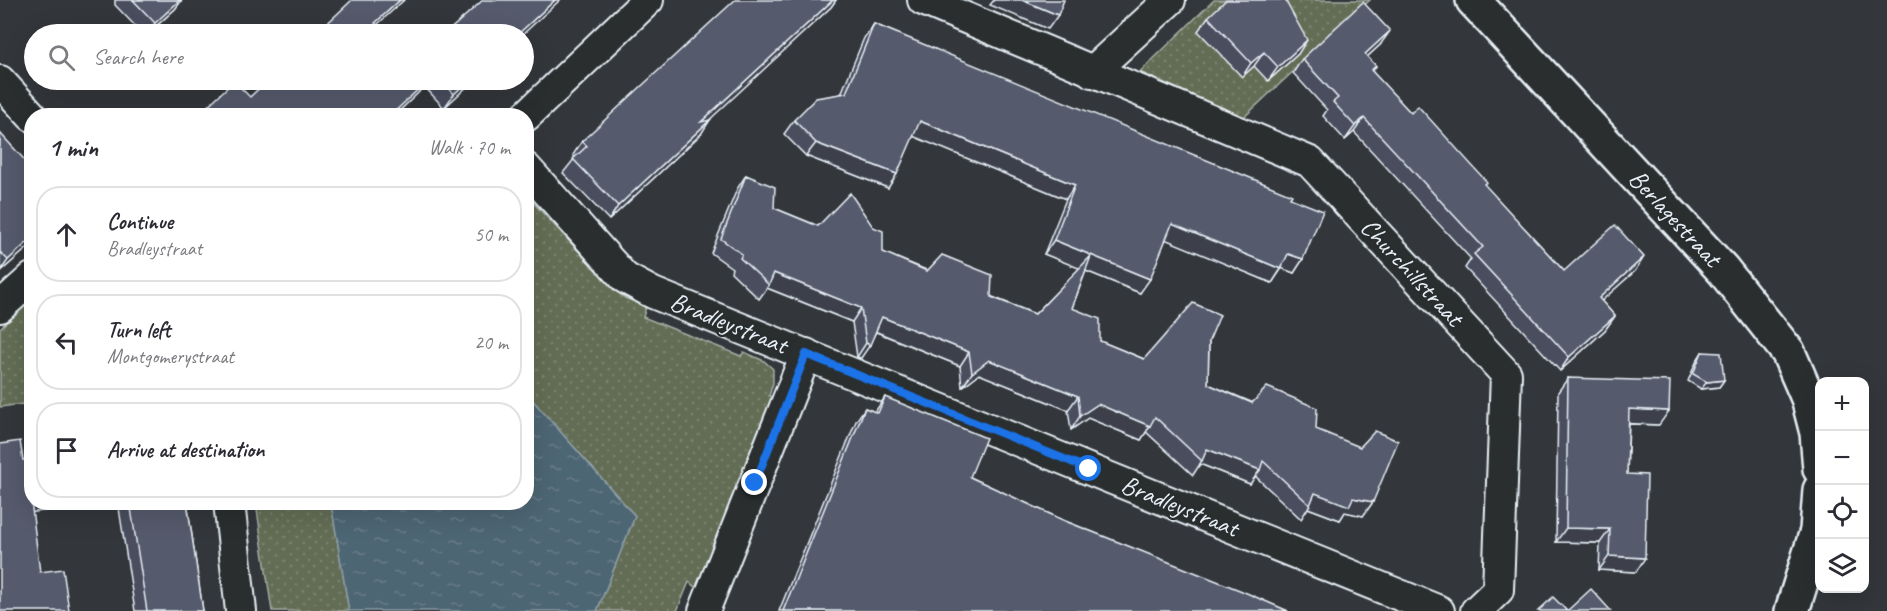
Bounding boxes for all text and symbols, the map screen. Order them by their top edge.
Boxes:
search box [24,24,534,90]
icon: search [45,41,78,74]
text: Search here [93,43,183,71]
text: 1 min [48,131,98,164]
text: Walk · 70 m [429,135,510,160]
street label: Berlagestraat [1622,162,1730,275]
text: Continue [107,208,173,236]
street label: Churchillstraat [1353,211,1472,335]
icon: ahead [50,218,83,251]
text: 50 m [474,222,508,247]
text: Bradleystraat [107,236,202,261]
street label: Bradleystraat [666,285,795,362]
text: Turn left [107,316,171,344]
icon: left [50,326,83,359]
text: 20 m [474,330,508,355]
text: Montgomerystraat [107,344,234,369]
map controls [1815,377,1869,593]
button: + [1815,377,1869,431]
button: − [1815,431,1869,485]
icon: arrive [50,434,83,467]
text: Arrive at destination [107,436,264,464]
route start [1075,455,1101,481]
street label: Bradleystraat [1117,468,1246,545]
route end [741,469,767,495]
button: locate [1815,485,1869,539]
button: layers [1815,539,1869,593]

